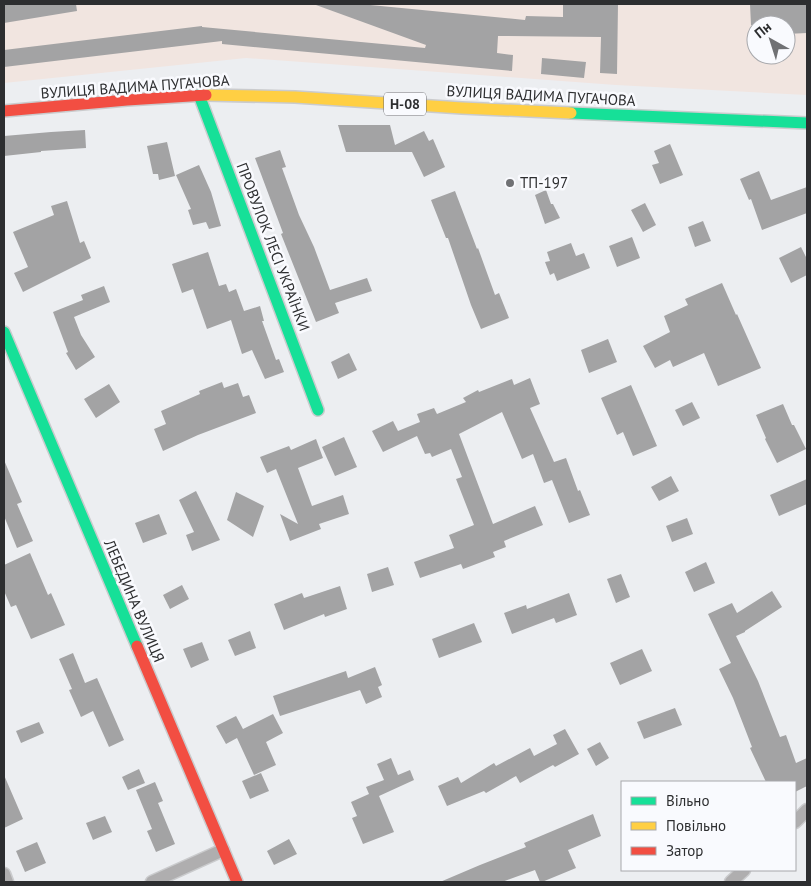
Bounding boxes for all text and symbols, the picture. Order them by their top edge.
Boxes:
north arrow [746,15,796,65]
text: Пн [751,18,775,42]
street label: ВУЛИЦЯ ВАДИМА ПУГАЧОВА [40,70,230,103]
street label: ВУЛИЦЯ ВАДИМА ПУГАЧОВА [446,81,636,110]
road number: Н-08 [384,92,426,116]
street label: ПРОВУЛОК ЛЕСІ УКРАЇНКИ [233,160,314,334]
place label: ТП-197 [520,173,568,192]
marker: ТП-197 [504,177,516,189]
street label: ЛЕБЕДИНА ВУЛИЦЯ [100,536,169,665]
legend [621,781,796,871]
text: Вільно [666,791,709,810]
text: Повільно [666,816,726,835]
text: Затор [666,841,703,860]

